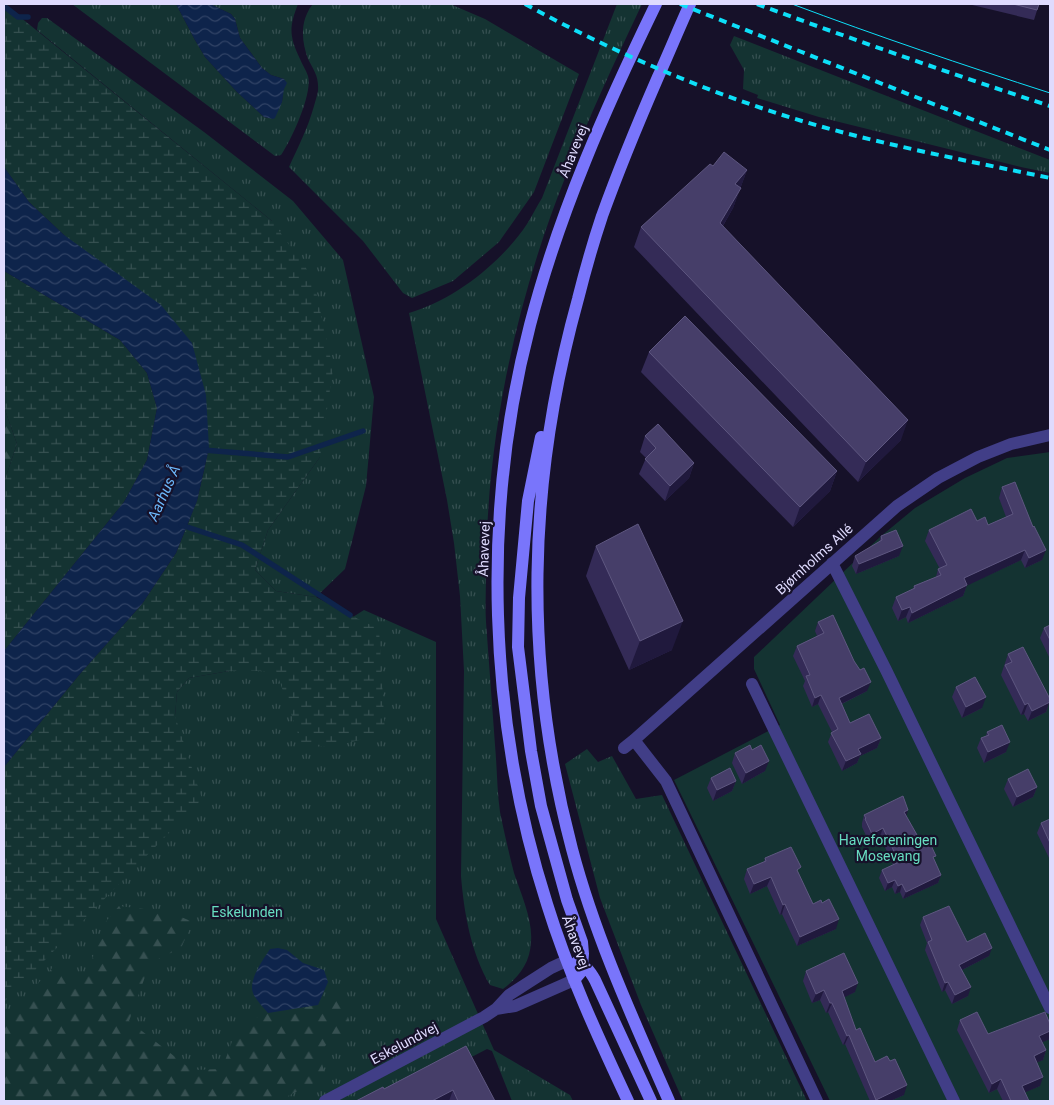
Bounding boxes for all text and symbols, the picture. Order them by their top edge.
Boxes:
street label: Åhavevej [554,122,591,180]
water label: Aarhus Å [143,462,184,525]
street label: Bjørnholms Allé [772,520,856,598]
street label: Åhavevej [474,521,493,577]
park label: Haveforeningen Mosevang [839,832,937,864]
park label: Eskelunden [211,904,283,920]
street label: Åhavevej [559,913,594,971]
street label: Eskelundvej [368,1019,440,1067]

